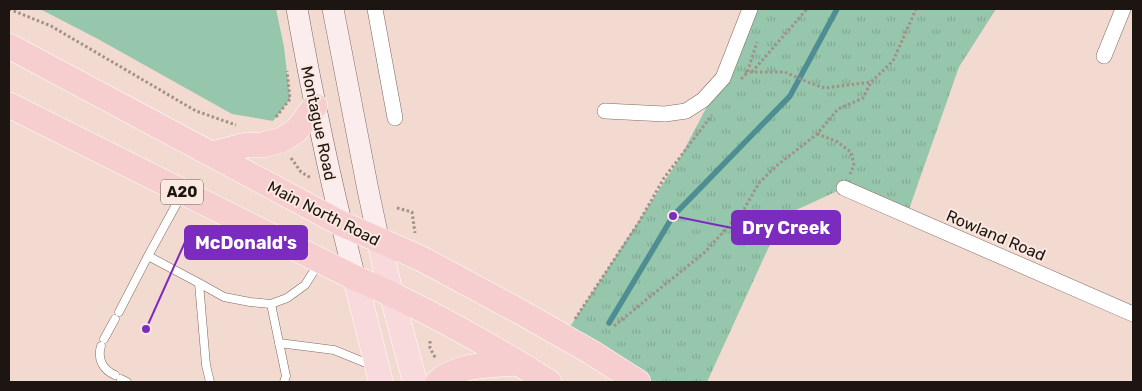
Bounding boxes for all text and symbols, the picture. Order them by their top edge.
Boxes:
street label: Montague Road [297,64,340,182]
street label: Main North Road [265,177,383,250]
road number: A20 [161,180,203,204]
street label: Rowland Road [943,206,1048,265]
callout: Dry Creek [732,211,840,244]
text: Dry Creek [742,217,830,239]
callout: McDonald's [185,226,307,259]
text: McDonald's [195,232,297,254]

